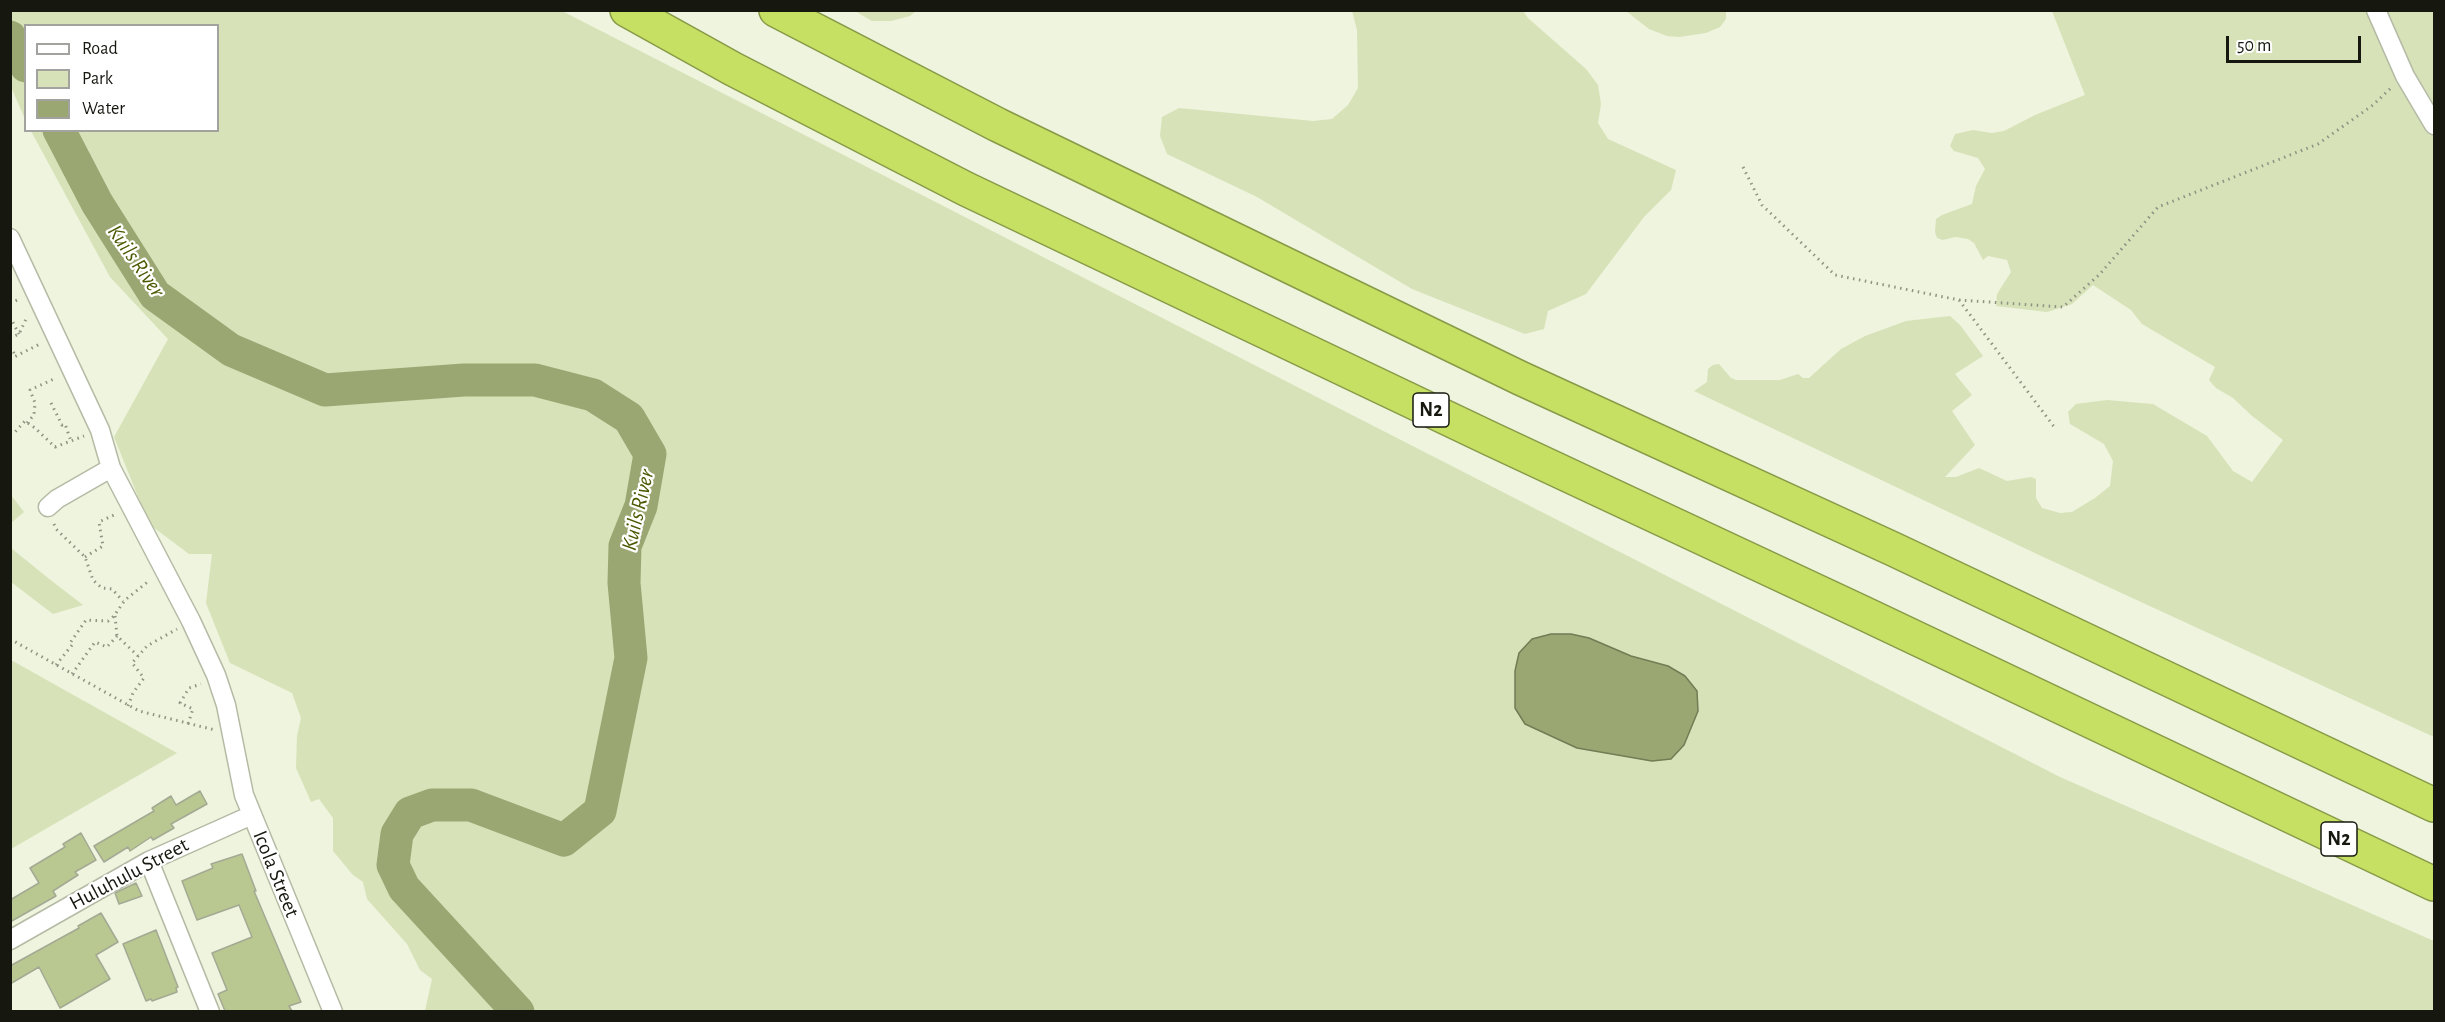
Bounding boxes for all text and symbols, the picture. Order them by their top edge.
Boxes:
legend [24,24,219,132]
scale bar [2229,24,2364,62]
text: 50 m [2237,37,2271,55]
text: Road [82,40,118,58]
text: Park [82,70,113,88]
text: Water [82,100,125,118]
water label: Kuils River [102,220,170,302]
road number: N2 [1413,393,1449,427]
water label: Kuils River [616,467,660,553]
road number: N2 [2321,822,2357,856]
street label: Icola Street [247,827,305,921]
street label: Huluhulu Street [65,832,193,916]

